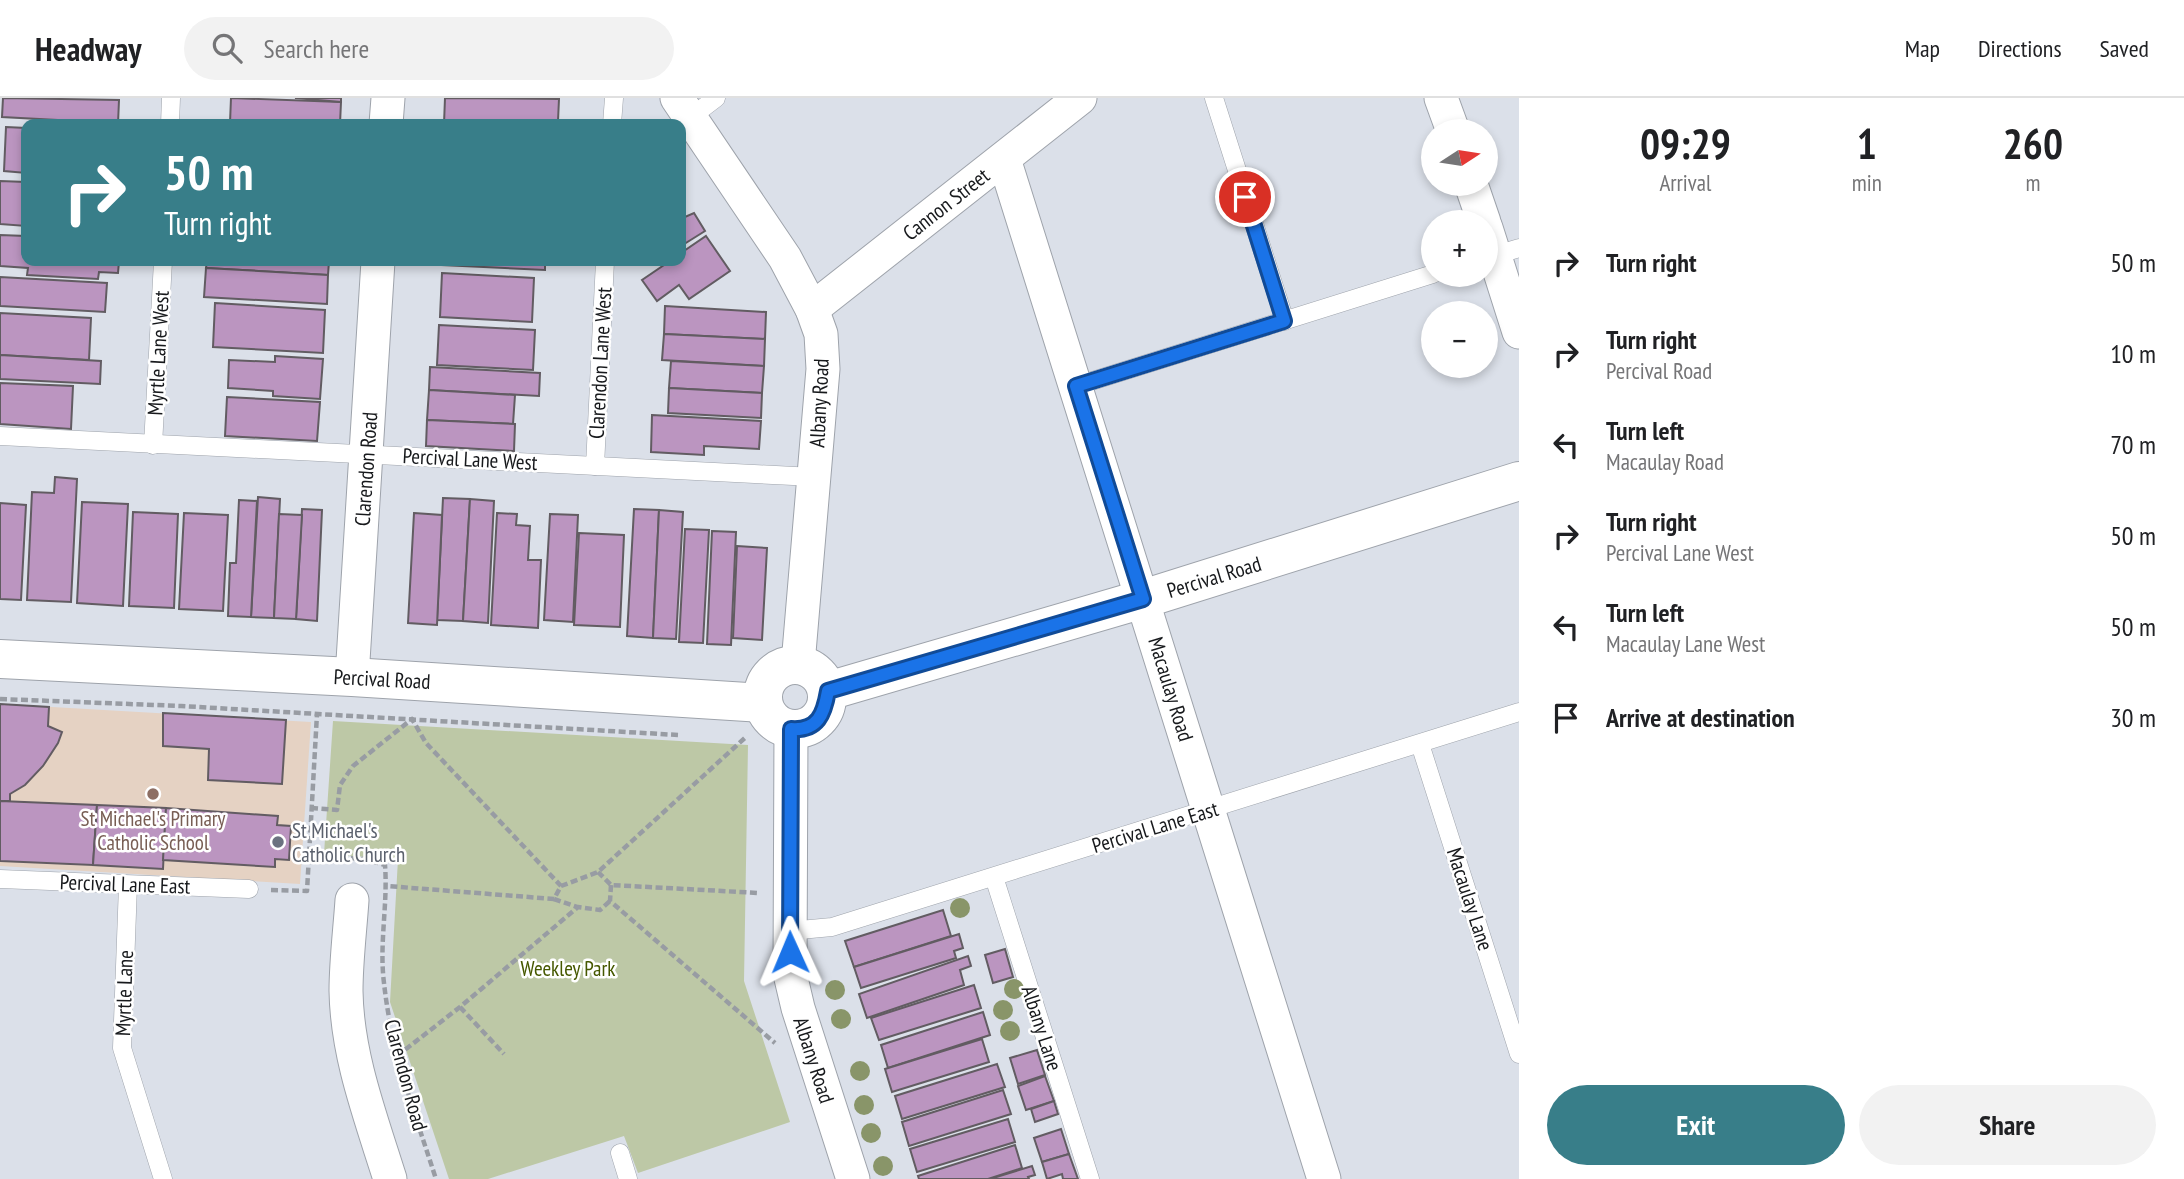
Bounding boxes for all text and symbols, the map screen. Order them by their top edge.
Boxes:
search box [184,17,674,80]
text: Headway [35,27,142,70]
icon: search [208,29,246,67]
text: Search here [264,32,369,65]
text: Map [1905,33,1940,64]
text: Directions [1978,33,2062,64]
text: Saved [2100,33,2149,64]
text: 09:29 [1640,116,1731,171]
text: 1 [1857,116,1877,171]
text: 260 [2003,116,2063,171]
north arrow [1421,119,1498,196]
map controls [1421,119,1498,378]
text: 50 m [164,140,253,204]
icon: right [49,147,140,238]
street label: Cannon Street [897,162,995,246]
pin [1215,167,1275,227]
text: Arrival [1659,168,1711,197]
text: min [1852,168,1882,197]
text: m [2025,168,2040,197]
icon: arrive [1226,178,1264,216]
text: Turn right [164,202,272,244]
button: + [1421,210,1498,287]
icon: right [1547,244,1585,282]
text: Turn right [1606,246,1697,279]
text: 50 m [2110,246,2156,279]
street label: Clarendon Lane West [583,286,617,440]
street label: Myrtle Lane West [141,290,175,416]
button: − [1421,301,1498,378]
text: Turn right [1606,323,1697,356]
icon: right [1547,335,1585,373]
text: 10 m [2110,337,2156,370]
text: Percival Road [1606,356,1712,385]
street label: Albany Road [803,358,835,448]
street label: Clarendon Road [349,411,383,527]
text: Turn left [1606,414,1684,447]
icon: left [1547,426,1585,464]
text: 70 m [2110,428,2156,461]
street label: Percival Lane West [402,442,538,476]
text: Macaulay Road [1606,447,1724,476]
text: Turn right [1606,505,1697,538]
icon: right [1547,517,1585,555]
text: 50 m [2110,519,2156,552]
text: Percival Lane West [1606,538,1754,567]
street label: Percival Road [1164,550,1264,604]
text: Turn left [1606,596,1684,629]
icon: left [1547,608,1585,646]
text: 50 m [2110,610,2156,643]
text: Macaulay Lane West [1606,629,1765,658]
street label: Macaulay Road [1142,634,1200,744]
street label: Percival Road [333,663,431,695]
icon: arrive [1547,699,1585,737]
text: Arrive at destination [1606,701,1795,734]
text: 30 m [2110,701,2156,734]
marker: St Michael's Primary Catholic School [145,786,161,802]
street label: Percival Lane East [1089,795,1222,859]
place label: St Michael's Primary Catholic School [80,805,226,856]
place label: St Michael's Catholic Church [292,817,405,868]
marker: St Michael's Catholic Church [270,834,286,850]
street label: Macaulay Lane [1441,844,1499,954]
street label: Percival Lane East [59,868,191,900]
position arrow [753,915,827,989]
street label: Myrtle Lane [109,950,139,1036]
park label: Weekley Park [521,955,615,982]
street label: Albany Lane [1016,982,1068,1074]
street label: Albany Road [787,1013,841,1107]
street label: Clarendon Road [378,1016,434,1134]
button: Exit [1547,1085,1845,1165]
button: Share [1859,1085,2156,1165]

